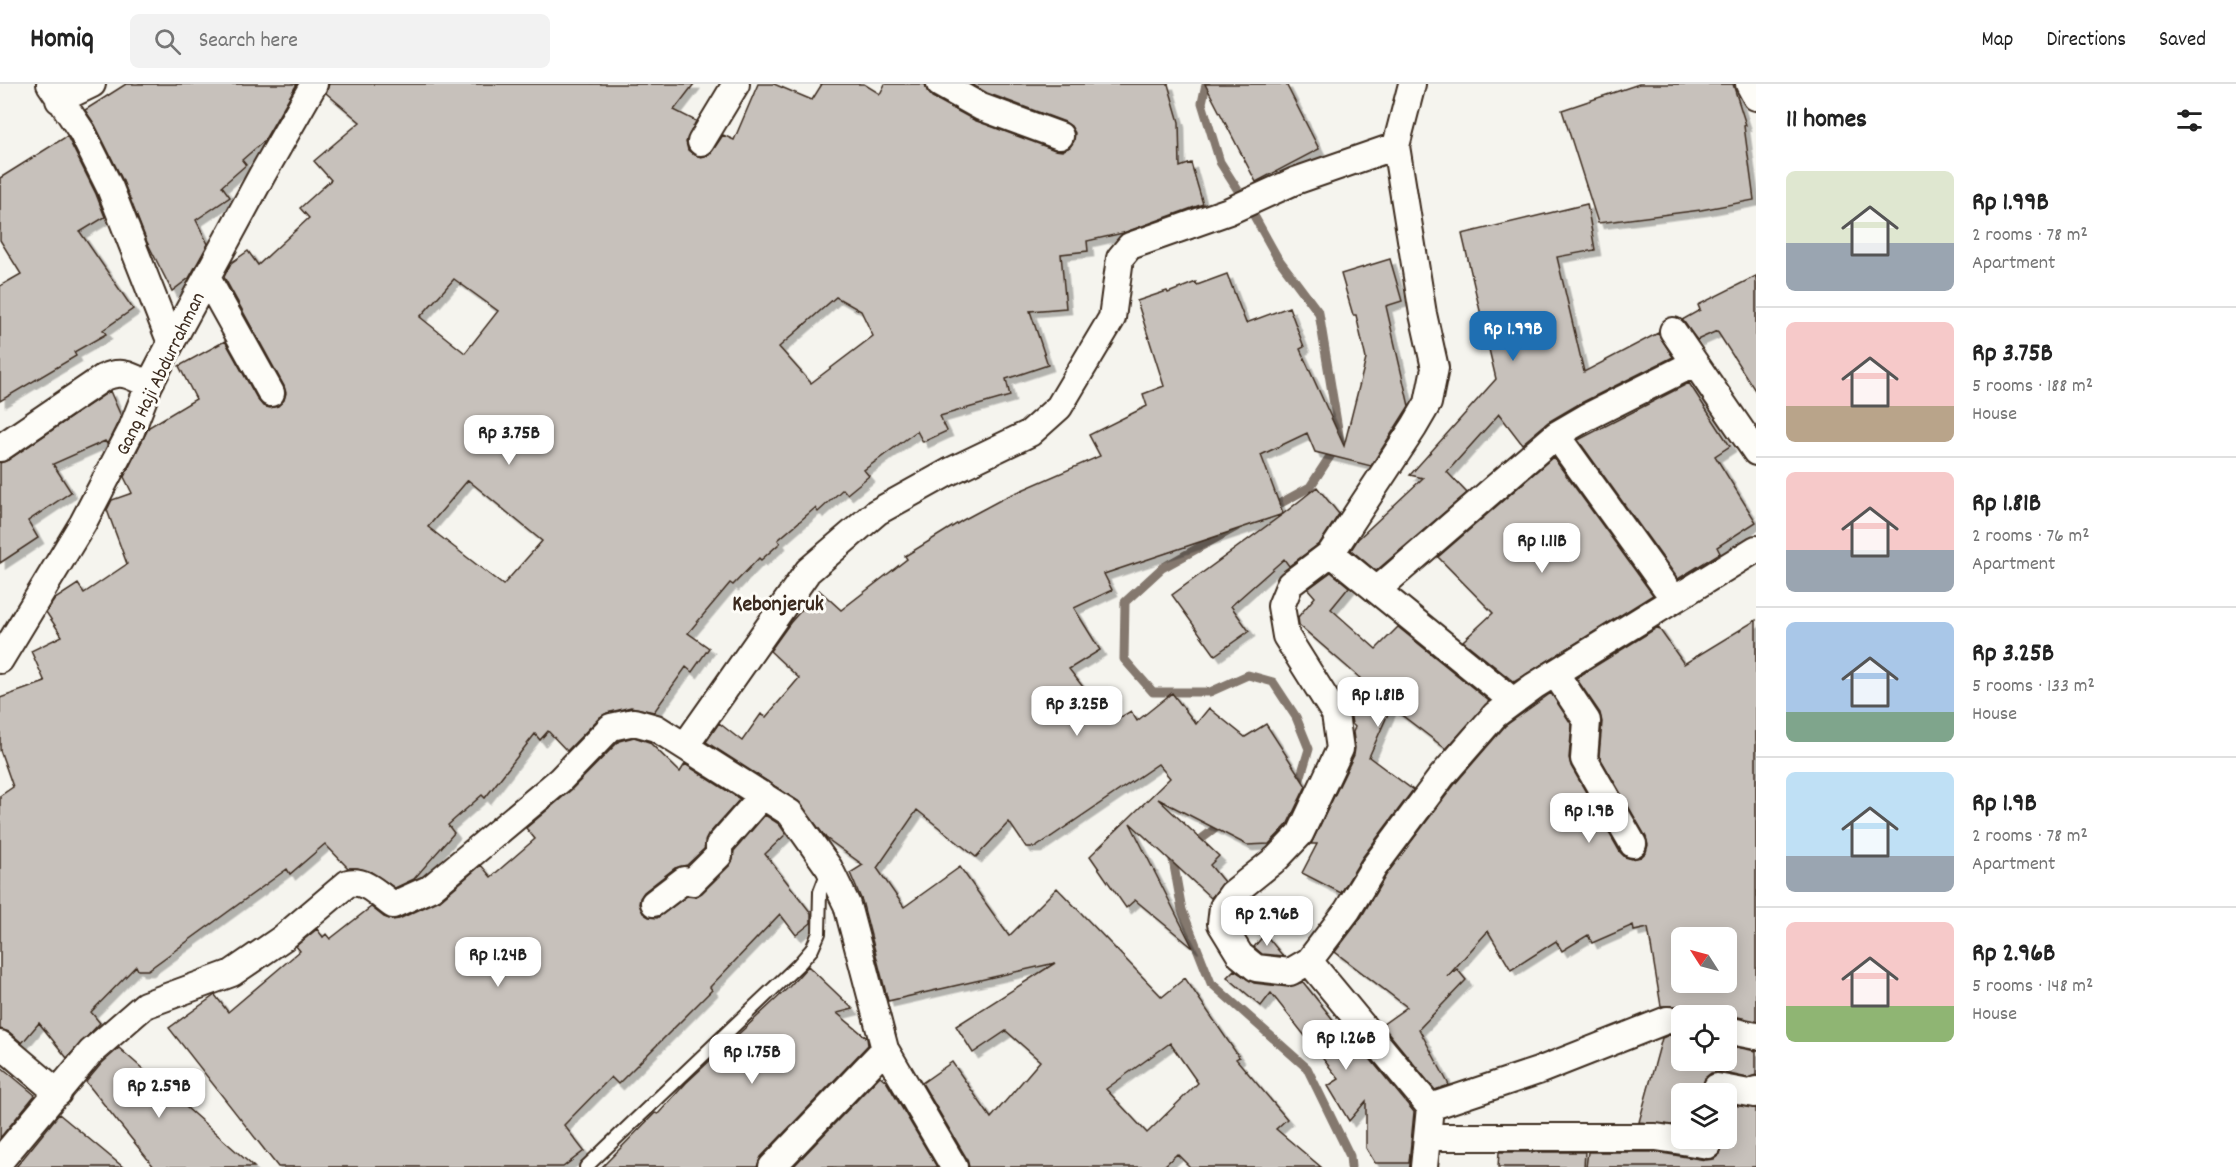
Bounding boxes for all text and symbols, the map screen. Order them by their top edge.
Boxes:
search box [130,14,550,68]
text: Homiq [30,21,94,61]
icon: search [151,25,184,58]
text: Search here [199,26,298,57]
text: Map [1982,26,2013,56]
text: Directions [2046,26,2126,56]
text: Saved [2159,26,2206,56]
text: 11 homes [1786,102,1867,139]
icon: filters [2173,104,2206,137]
text: Rp 1.99B [1972,185,2049,222]
icon: home [1834,195,1906,267]
text: 2 rooms · 78 m² [1972,222,2088,250]
text: Apartment [1972,250,2055,278]
street label: Gang Haji Abdurrahman [110,288,213,461]
pin: Rp 1.99B [1451,311,1575,362]
text: Rp 1.99B [1483,316,1543,344]
text: Rp 3.75B [1972,336,2053,373]
icon: home [1834,346,1906,418]
text: 5 rooms · 188 m² [1972,373,2093,401]
text: House [1972,401,2017,429]
pin: Rp 3.75B [447,415,571,466]
text: Rp 3.75B [478,420,540,448]
text: Rp 1.81B [1972,486,2041,523]
icon: home [1834,496,1906,568]
pin: Rp 1.11B [1480,523,1604,574]
text: 2 rooms · 76 m² [1972,523,2090,551]
text: Rp 1.11B [1517,528,1567,556]
text: Apartment [1972,551,2055,579]
district label: Kebonjeruk [732,590,824,621]
text: Rp 3.25B [1972,636,2054,673]
icon: home [1834,646,1906,718]
text: 5 rooms · 133 m² [1972,673,2095,701]
pin: Rp 1.81B [1316,677,1440,728]
text: Rp 1.81B [1351,682,1405,710]
pin: Rp 3.25B [1015,686,1139,737]
text: Rp 3.25B [1045,691,1109,719]
text: House [1972,701,2017,729]
text: Rp 1.9B [1972,786,2037,823]
pin: Rp 1.9B [1534,793,1644,844]
icon: home [1834,796,1906,868]
text: Rp 1.9B [1564,798,1614,826]
text: 2 rooms · 78 m² [1972,823,2088,851]
text: Apartment [1972,851,2055,879]
pin: Rp 2.96B [1205,896,1329,947]
text: Rp 2.96B [1235,901,1299,929]
north arrow [1671,927,1737,993]
map controls [1671,927,1737,1149]
text: Rp 2.96B [1972,936,2055,973]
pin: Rp 1.24B [436,937,560,988]
text: Rp 1.24B [469,942,527,970]
icon: home [1834,946,1906,1018]
text: 5 rooms · 148 m² [1972,973,2093,1001]
text: House [1972,1001,2017,1029]
button: locate [1671,1005,1737,1071]
pin: Rp 1.26B [1284,1020,1408,1071]
text: Rp 1.26B [1316,1025,1376,1053]
pin: Rp 1.75B [690,1034,814,1085]
text: Rp 1.75B [723,1039,781,1067]
pin: Rp 2.59B [97,1068,221,1119]
text: Rp 2.59B [127,1073,191,1101]
button: layers [1671,1083,1737,1149]

